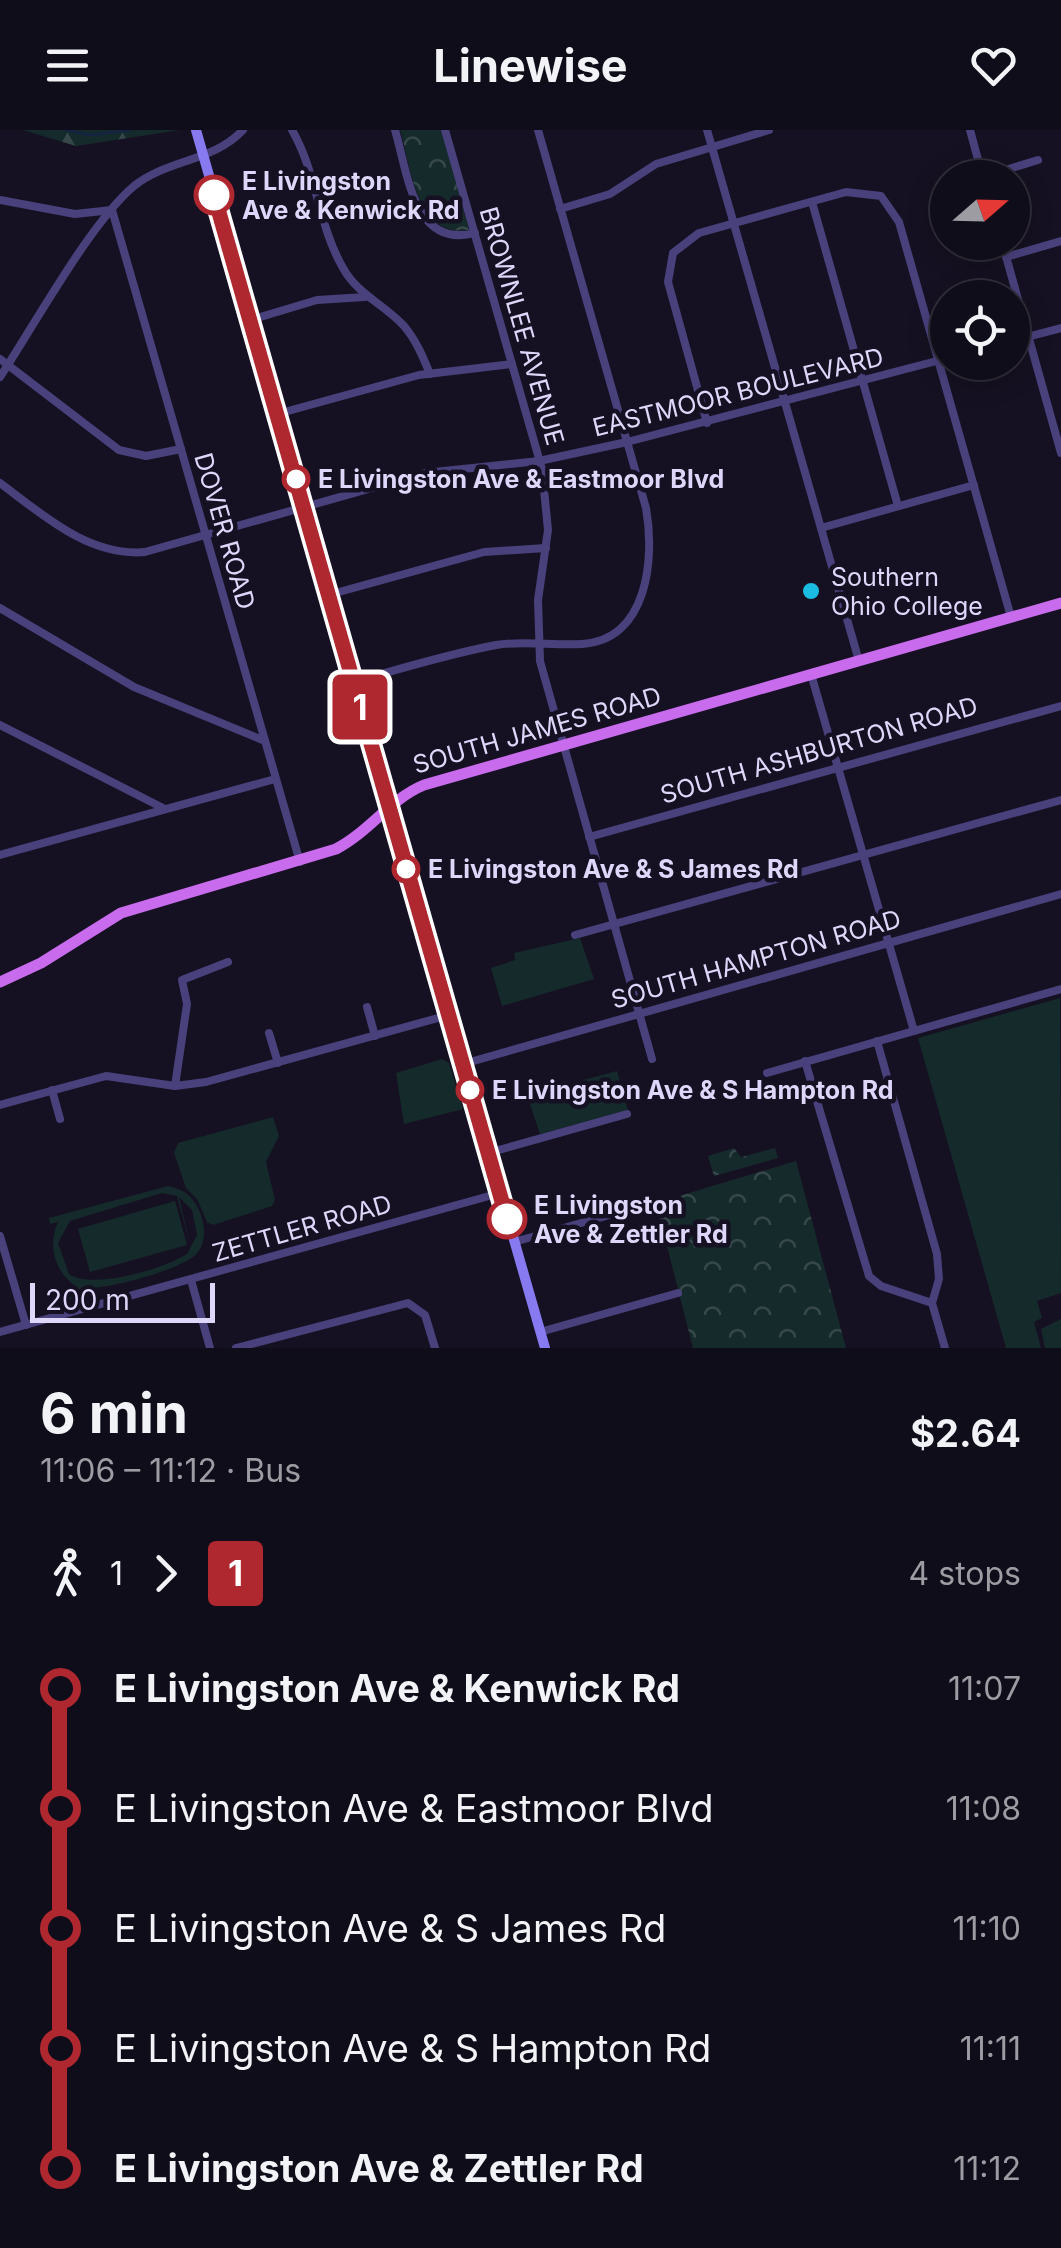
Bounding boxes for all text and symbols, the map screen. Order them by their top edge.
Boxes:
icon: menu [40,38,95,93]
text: Linewise [433,38,628,93]
icon: heart [966,38,1021,93]
north arrow [930,160,1030,260]
map controls [930,160,1030,380]
place label: E Livingston Ave & Kenwick Rd [242,166,460,225]
marker: E Livingston Ave & Kenwick Rd [195,176,233,214]
street label: BROWNLEE AVENUE [474,203,570,449]
button: locate [930,280,1030,380]
street label: EASTMOOR BOULEVARD [590,341,886,443]
street label: DOVER ROAD [188,449,262,613]
place label: E Livingston Ave & Eastmoor Blvd [318,464,724,494]
marker: E Livingston Ave & Eastmoor Blvd [283,466,309,492]
place label: Southern Ohio College [831,562,983,621]
marker: Southern Ohio College [800,580,822,602]
line badge: 1 [328,674,392,740]
street label: SOUTH JAMES ROAD [409,680,665,780]
text: 1 [352,686,368,728]
street label: SOUTH ASHBURTON ROAD [657,690,981,810]
place label: E Livingston Ave & S James Rd [428,854,799,884]
marker: E Livingston Ave & S James Rd [393,856,419,882]
street label: SOUTH HAMPTON ROAD [608,903,904,1015]
place label: E Livingston Ave & S Hampton Rd [492,1075,894,1105]
marker: E Livingston Ave & S Hampton Rd [457,1077,483,1103]
street label: ZETTLER ROAD [209,1188,395,1268]
place label: E Livingston Ave & Zettler Rd [534,1190,728,1249]
marker: E Livingston Ave & Zettler Rd [488,1200,526,1238]
scale bar [30,1278,215,1322]
text: 200 m [45,1283,130,1317]
text: 6 min [40,1380,188,1446]
text: $2.64 [910,1410,1021,1456]
text: 11:06 – 11:12 · Bus [40,1451,301,1490]
icon: walk [40,1546,95,1601]
icon: forward [138,1546,193,1601]
text: 1 [228,1552,243,1594]
text: 1 [110,1554,123,1593]
text: 4 stops [909,1554,1021,1593]
text: E Livingston Ave & Kenwick Rd [114,1665,680,1711]
text: 11:07 [948,1669,1021,1708]
text: E Livingston Ave & Eastmoor Blvd [114,1785,713,1831]
text: 11:08 [946,1789,1021,1828]
text: E Livingston Ave & S James Rd [114,1905,666,1951]
text: 11:10 [953,1909,1021,1948]
text: E Livingston Ave & S Hampton Rd [114,2025,711,2071]
text: 11:11 [960,2029,1021,2068]
text: E Livingston Ave & Zettler Rd [114,2145,644,2191]
text: 11:12 [953,2149,1021,2188]

